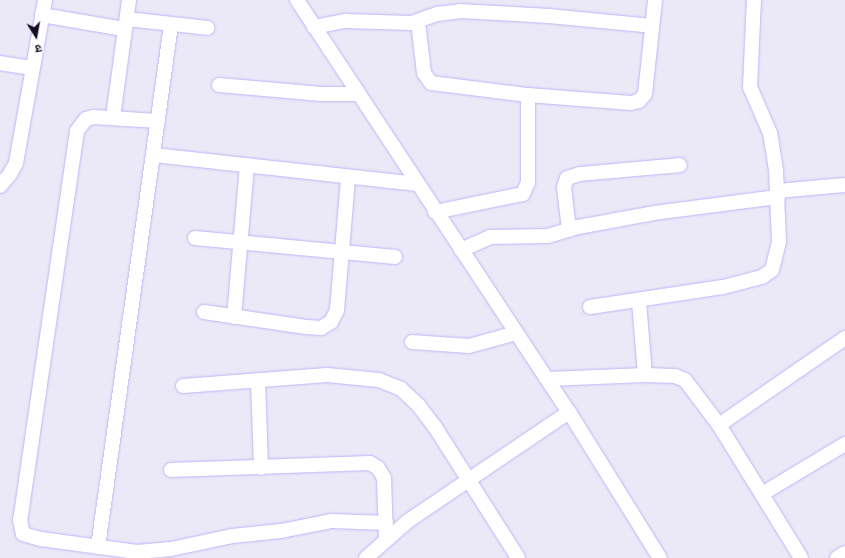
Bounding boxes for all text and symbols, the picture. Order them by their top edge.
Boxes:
north arrow [16,16,56,56]
text: उ [34,41,43,55]

